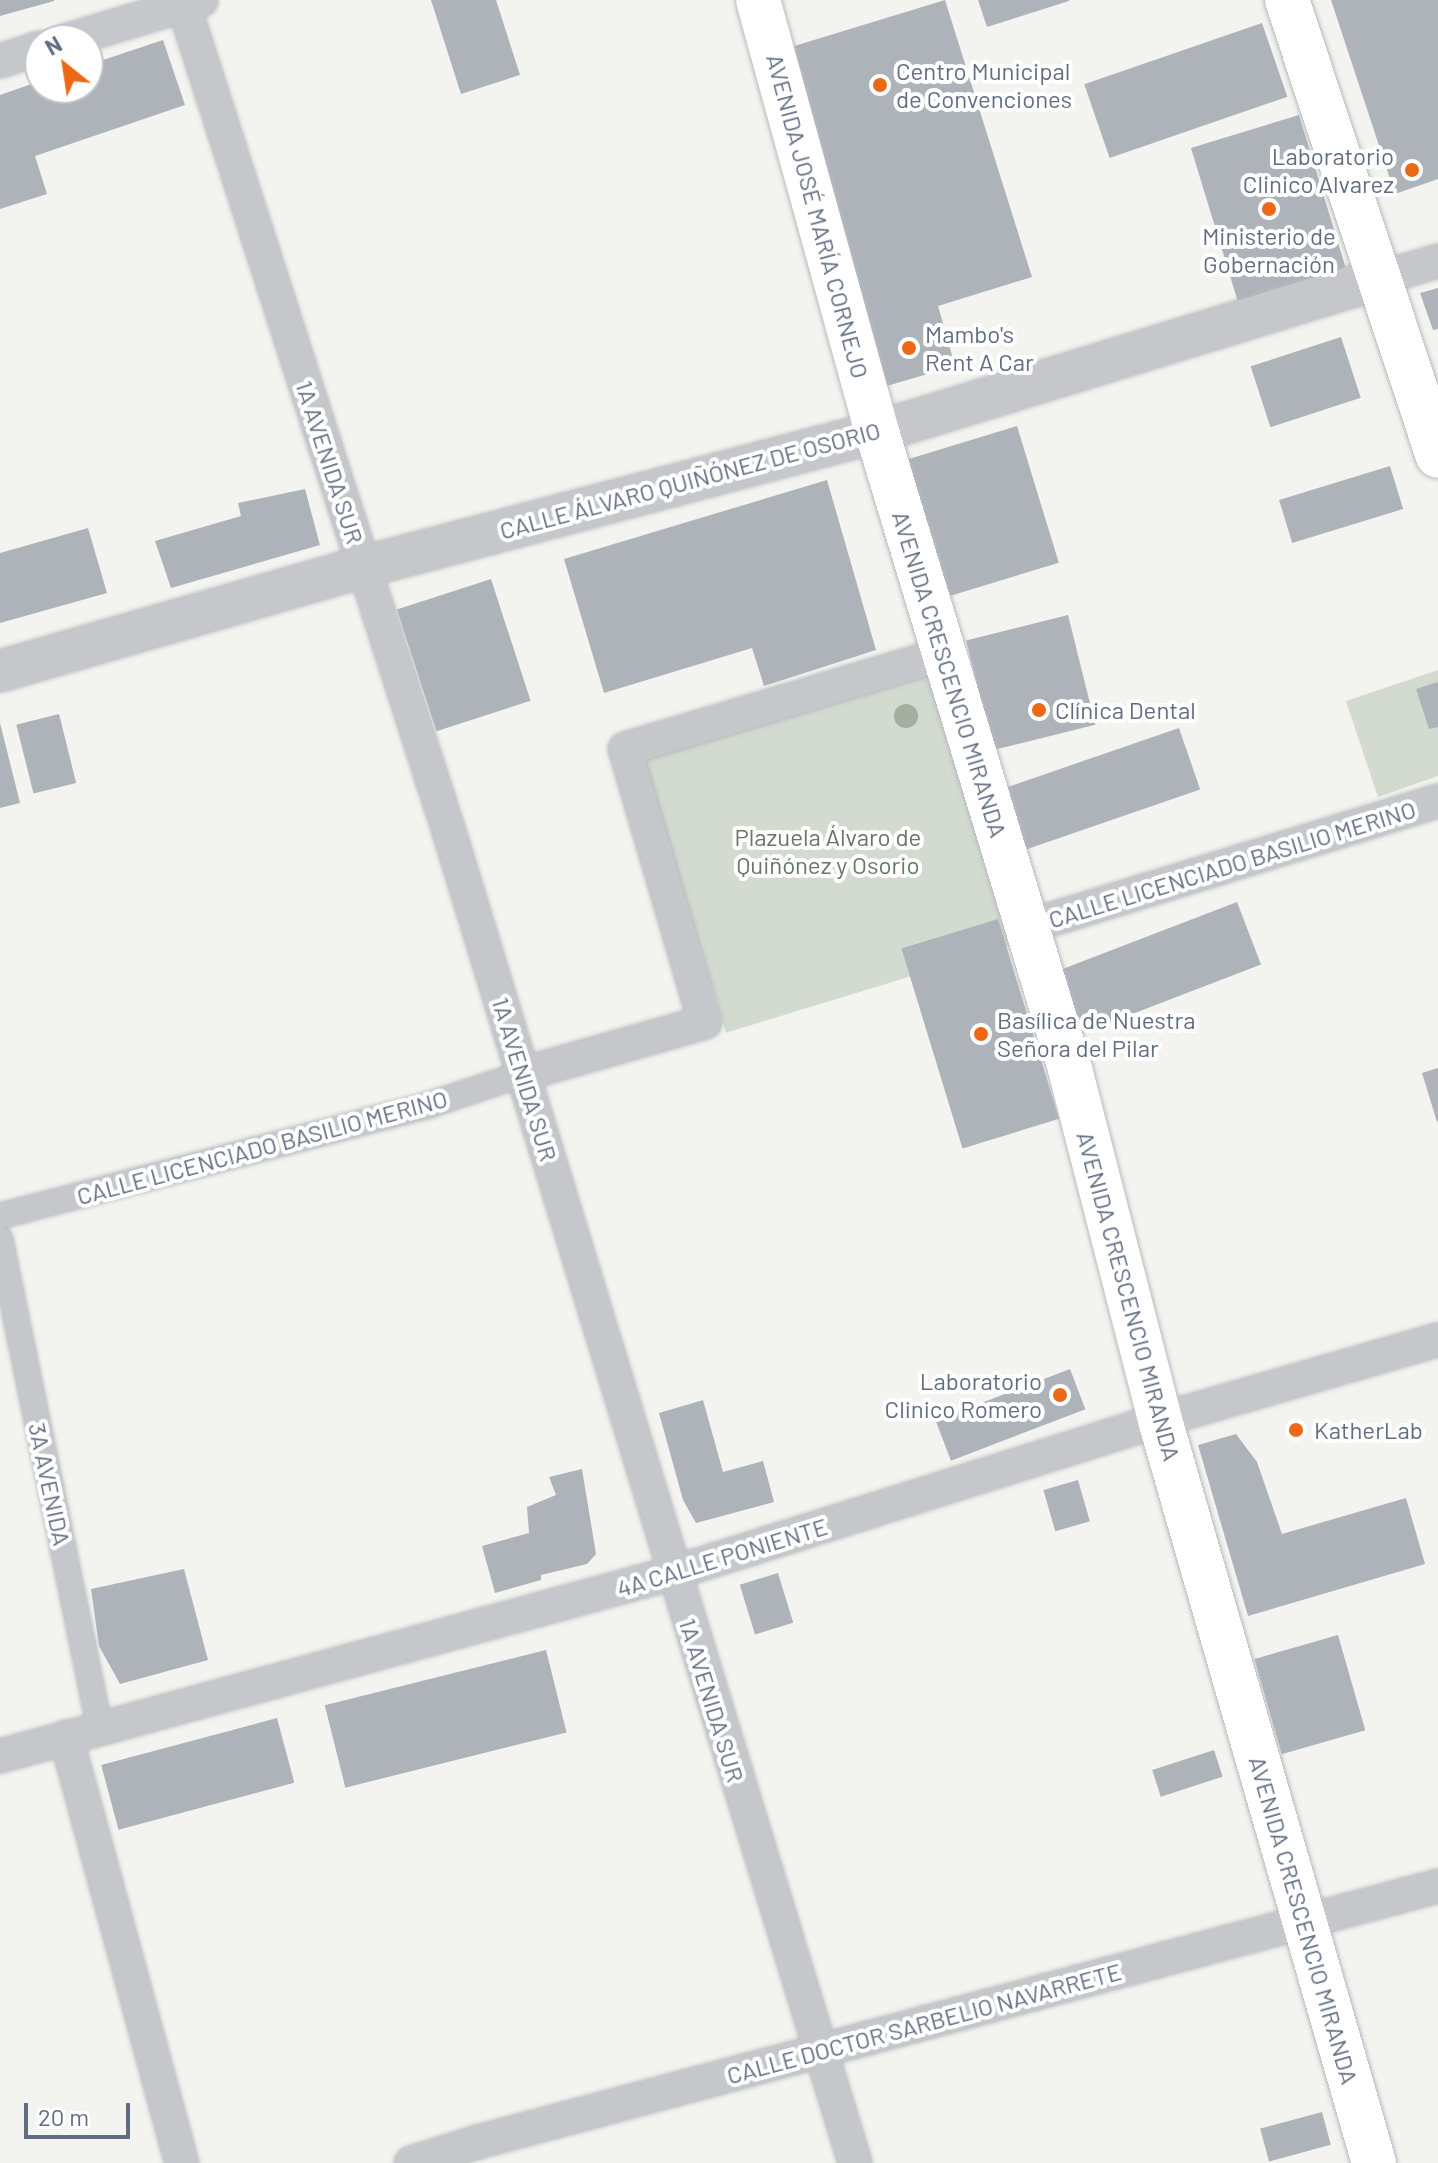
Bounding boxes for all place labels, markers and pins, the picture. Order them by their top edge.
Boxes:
place label: Centro Municipal de Convenciones [896,57,1072,113]
marker: Centro Municipal de Convenciones [871,76,889,94]
place label: Laboratorio Clinico Alvarez [1243,142,1394,198]
marker: Laboratorio Clinico Alvarez [1401,159,1423,181]
marker: Ministerio de Gobernación [1260,200,1278,218]
place label: Ministerio de Gobernación [1202,222,1336,278]
place label: Mambo's Rent A Car [925,320,1034,376]
marker: Mambo's Rent A Car [900,339,918,357]
place label: Clínica Dental [1055,696,1196,724]
marker: Clínica Dental [1030,701,1048,719]
place label: Basílica de Nuestra Señora del Pilar [997,1006,1196,1062]
marker: Basílica de Nuestra Señora del Pilar [972,1025,990,1043]
place label: Laboratorio Clinico Romero [885,1367,1042,1423]
marker: Laboratorio Clinico Romero [1049,1384,1071,1406]
place label: KatherLab [1314,1416,1423,1444]
marker: KatherLab [1285,1419,1307,1441]

